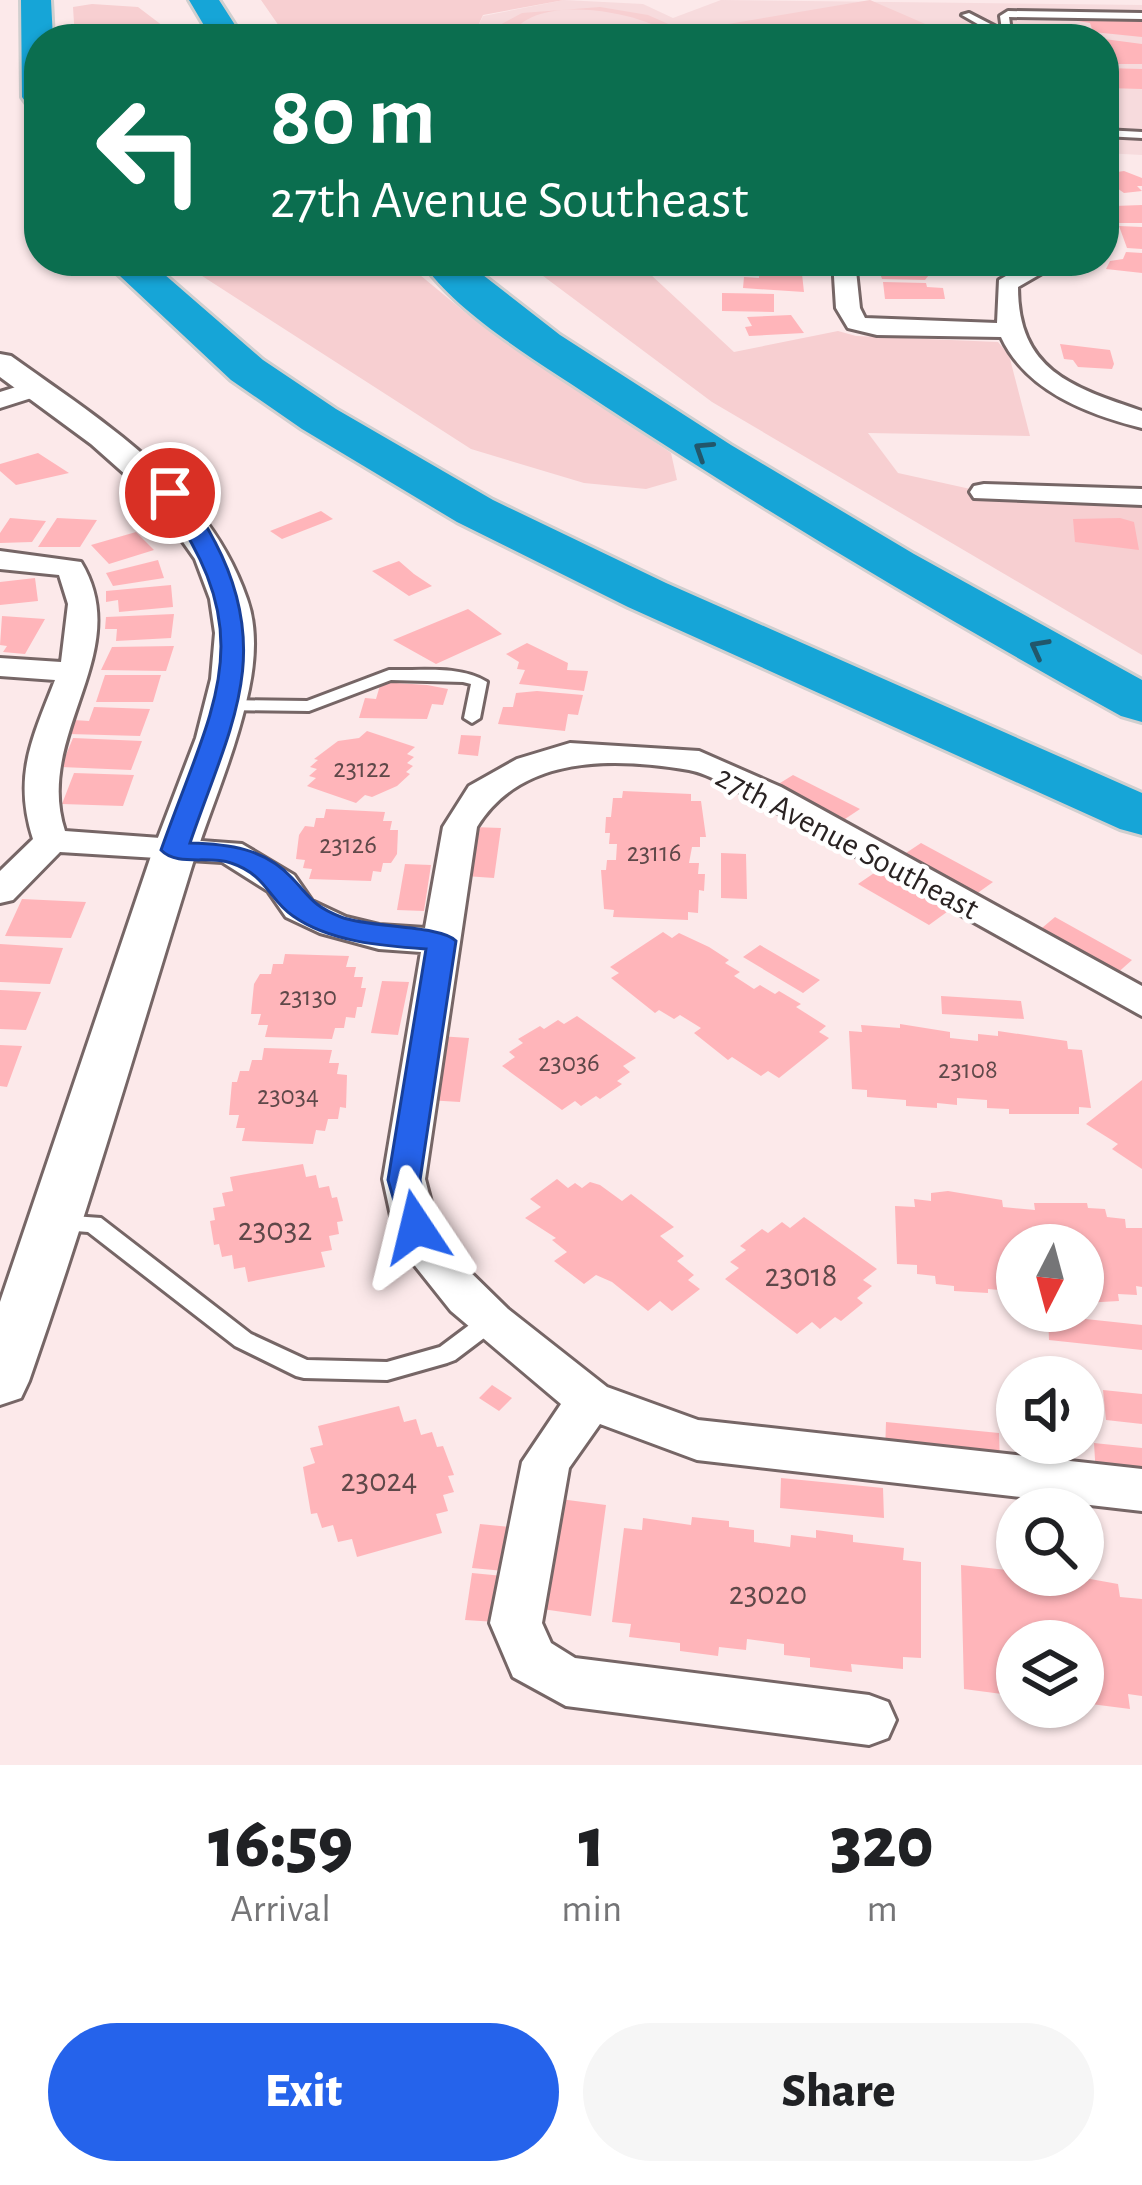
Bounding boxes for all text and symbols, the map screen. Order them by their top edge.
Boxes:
icon: left [72,72,228,228]
text: 80 m [270,76,436,160]
text: 27th Avenue Southeast [270,174,748,228]
pin [119,442,221,544]
one-way arrow [695,442,717,464]
icon: arrive [137,460,203,526]
one-way arrow [1030,639,1051,662]
house number: 23122 [333,755,391,782]
street label: 27th Avenue Southeast [710,760,984,927]
house number: 23126 [319,831,377,858]
house number: 23116 [627,839,681,866]
house number: 23130 [279,983,337,1010]
house number: 23036 [538,1049,600,1076]
house number: 23108 [938,1056,998,1083]
house number: 23034 [257,1082,319,1109]
position arrow [353,1164,479,1290]
house number: 23032 [238,1214,312,1247]
north arrow [996,1224,1104,1332]
map controls [996,1224,1104,1728]
house number: 23018 [764,1260,838,1293]
button: sound [996,1356,1104,1464]
house number: 23024 [341,1465,417,1498]
button: search [996,1488,1104,1596]
house number: 23020 [729,1578,807,1611]
button: layers [996,1620,1104,1728]
text: 16:59 [208,1808,353,1880]
text: 1 [578,1808,605,1880]
text: 320 [830,1808,934,1880]
text: Arrival [231,1890,331,1929]
text: min [561,1890,622,1929]
text: m [866,1890,898,1929]
button: Exit [48,2023,559,2161]
button: Share [583,2023,1094,2161]

